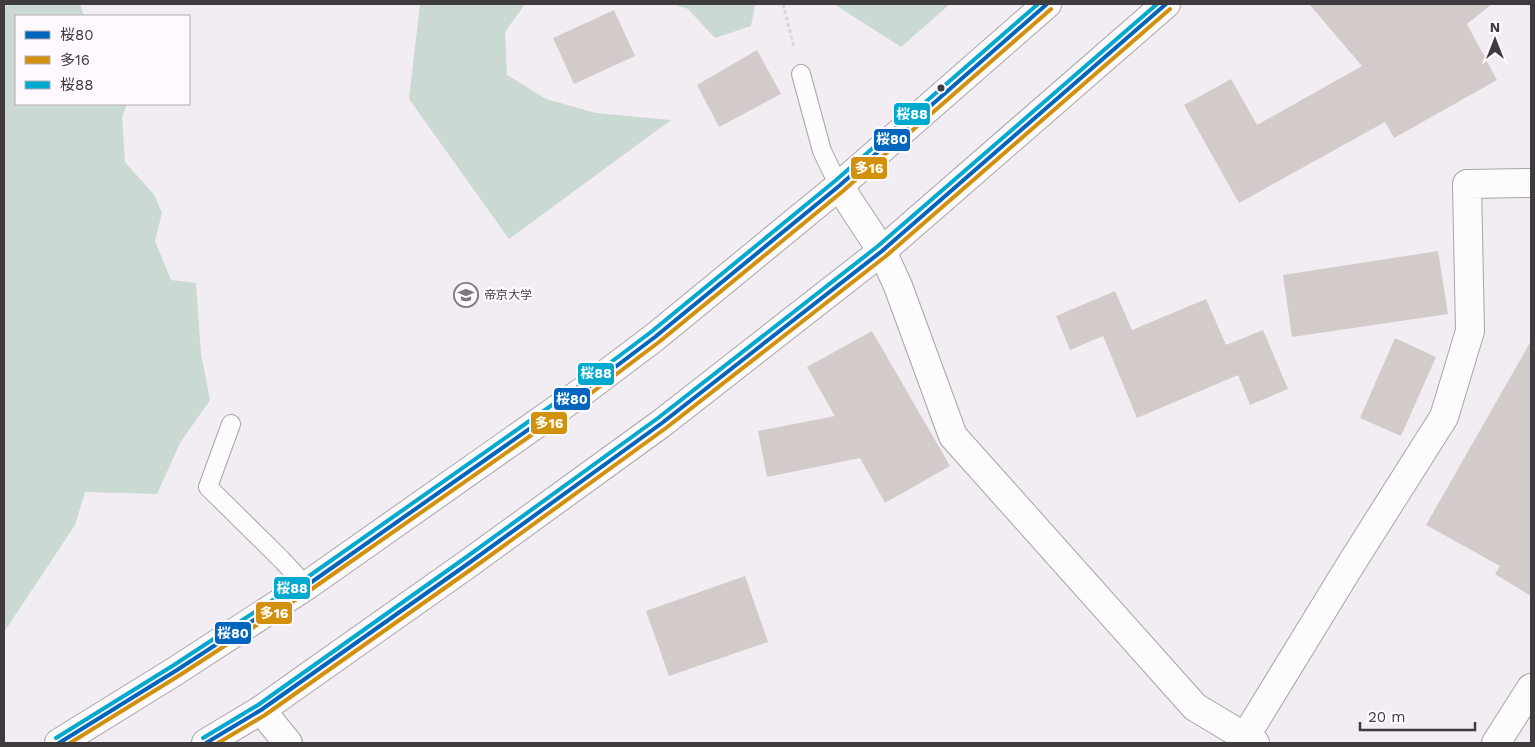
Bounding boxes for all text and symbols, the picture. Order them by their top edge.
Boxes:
legend [15,15,190,105]
north arrow [1470,15,1520,65]
text: N [1490,19,1500,35]
text: 桜80 [60,26,94,44]
text: 多16 [60,51,90,69]
text: 桜88 [60,76,93,94]
unlabelled marker [936,83,946,93]
line badge: 桜88 [893,102,931,126]
text: 桜88 [896,106,928,122]
line badge: 桜80 [873,128,911,152]
text: 桜80 [876,131,908,147]
line badge: 多16 [850,156,888,180]
text: 多16 [855,160,884,176]
school or university icon: 帝京大学 [453,282,479,308]
place label: 帝京大学 [484,288,532,302]
line badge: 桜88 [577,362,615,386]
text: 桜88 [580,365,612,381]
line badge: 桜80 [553,387,591,411]
text: 桜80 [556,391,588,407]
line badge: 多16 [530,411,568,435]
text: 多16 [535,415,564,431]
line badge: 桜88 [273,576,311,600]
text: 桜88 [276,580,308,596]
line badge: 多16 [255,601,293,625]
text: 多16 [260,605,289,621]
line badge: 桜80 [214,621,252,645]
text: 桜80 [217,625,249,641]
scale bar [1360,700,1475,732]
text: 20 m [1368,708,1406,726]

